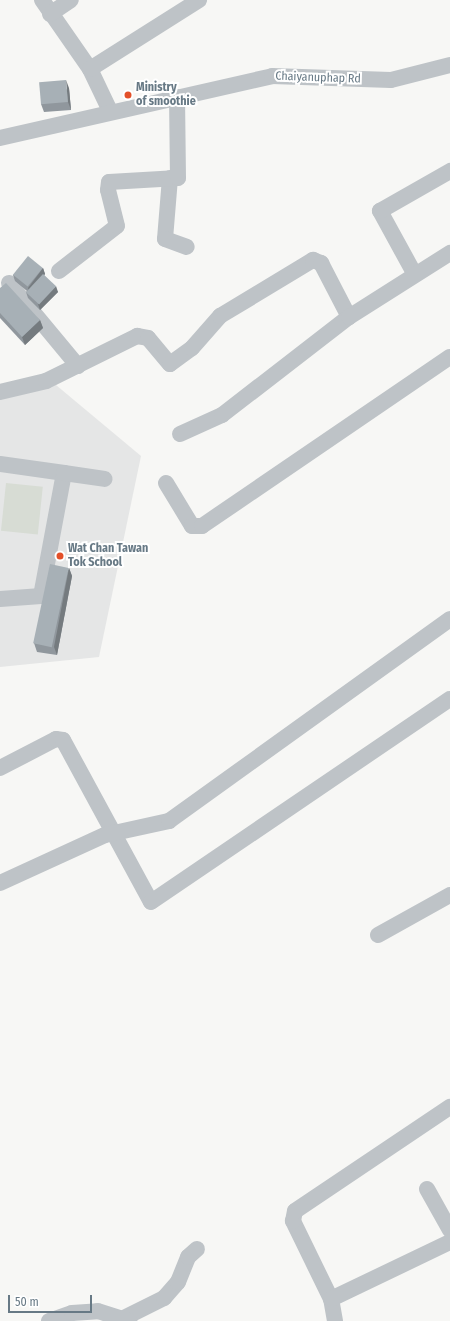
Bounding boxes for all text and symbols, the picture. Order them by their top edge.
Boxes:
street label: Chaiyanuphap Rd [275,69,361,87]
place label: Ministry of smoothie [136,81,196,109]
marker: Ministry of smoothie [123,90,133,100]
place label: Wat Chan Tawan Tok School [68,542,148,570]
marker: Wat Chan Tawan Tok School [55,551,65,561]
scale bar [10,1287,94,1313]
text: 50 m [15,1295,39,1309]

